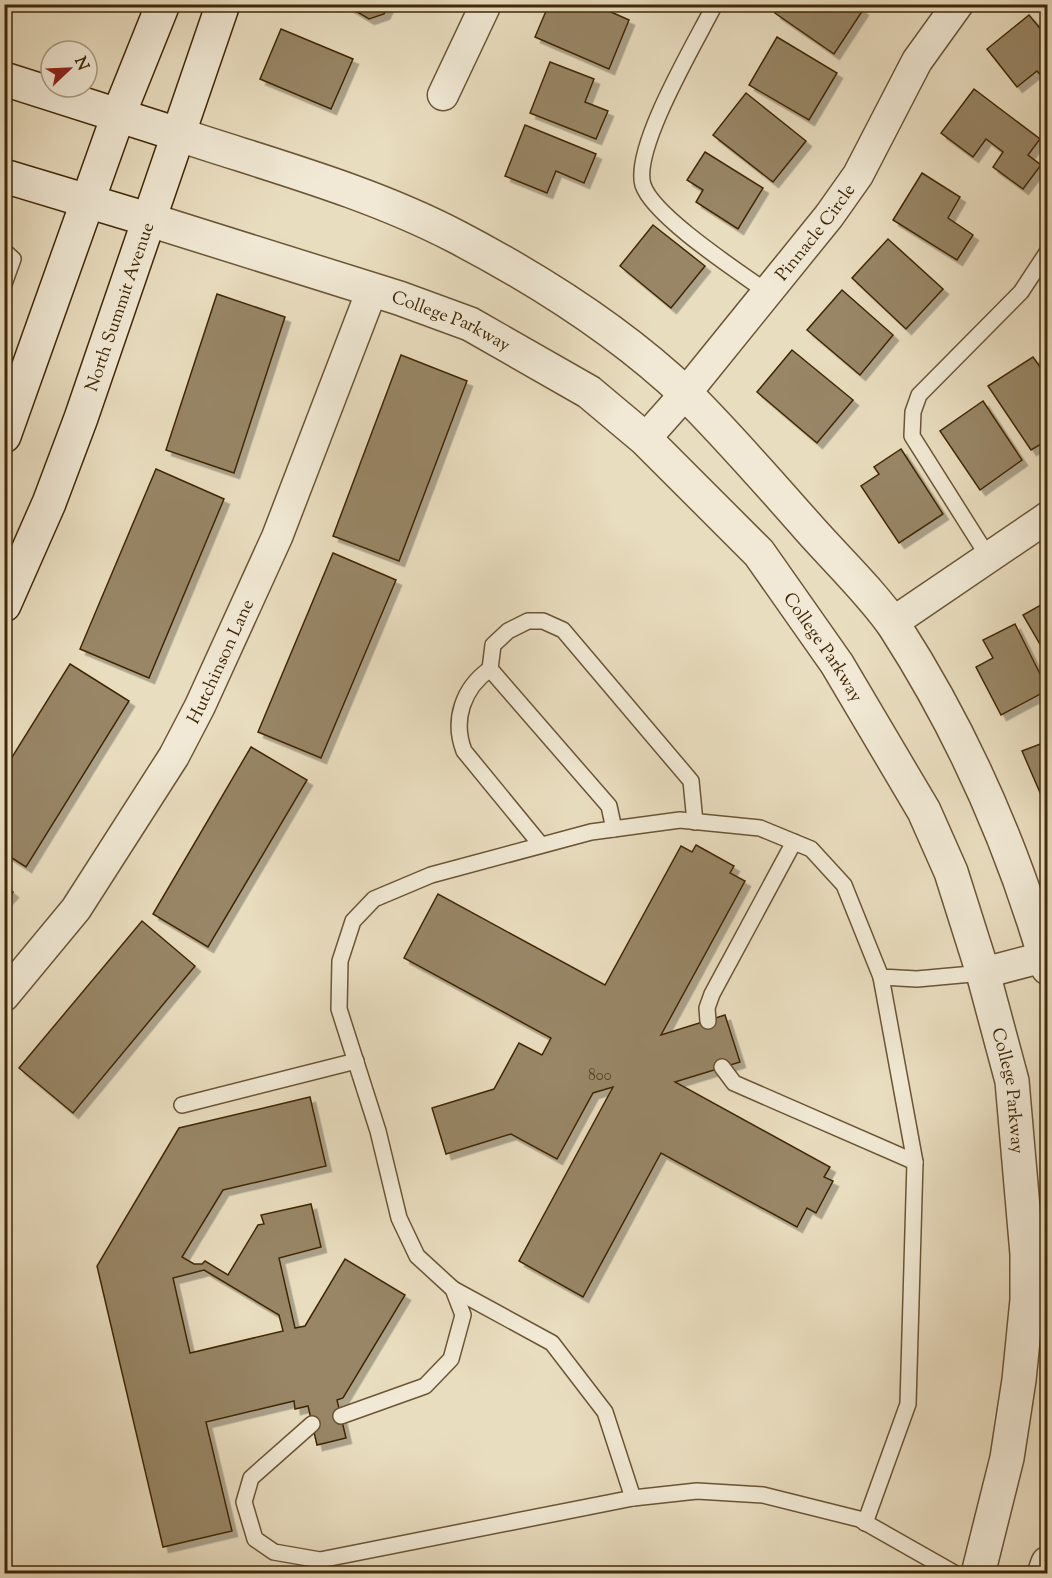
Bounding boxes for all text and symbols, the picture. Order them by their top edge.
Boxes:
north arrow [39,39,99,99]
text: N [67,54,94,75]
street label: Pinnacle Circle [770,179,863,287]
street label: North Summit Avenue [80,219,162,395]
street label: College Parkway [387,285,515,359]
street label: College Parkway [776,588,868,708]
street label: Hutchinson Lane [182,596,262,729]
street label: College Parkway [983,1025,1029,1155]
house number: 800 [588,1066,612,1087]

